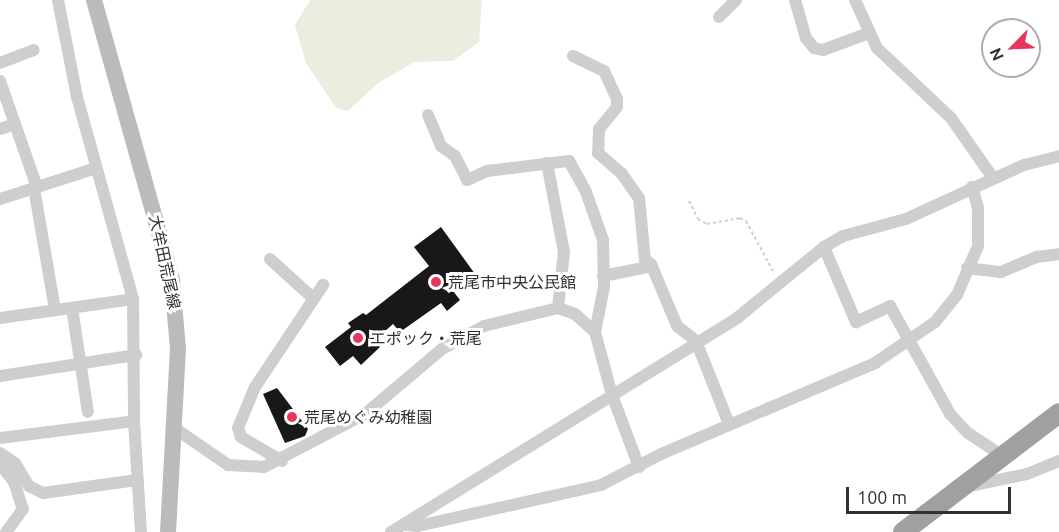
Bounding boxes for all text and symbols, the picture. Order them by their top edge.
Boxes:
north arrow [981,18,1041,78]
text: N [986,45,1007,64]
street label: 大牟田荒尾線 [146,213,184,311]
place label: 荒尾市中央公民館 [448,272,576,292]
marker: 荒尾市中央公民館 [429,275,443,289]
place label: エポック・荒尾 [370,328,482,348]
marker: エポック・荒尾 [351,331,365,345]
place label: 荒尾めぐみ幼稚園 [304,407,432,427]
marker: 荒尾めぐみ幼稚園 [285,410,299,424]
scale bar [849,475,1014,513]
text: 100 m [857,487,907,507]

